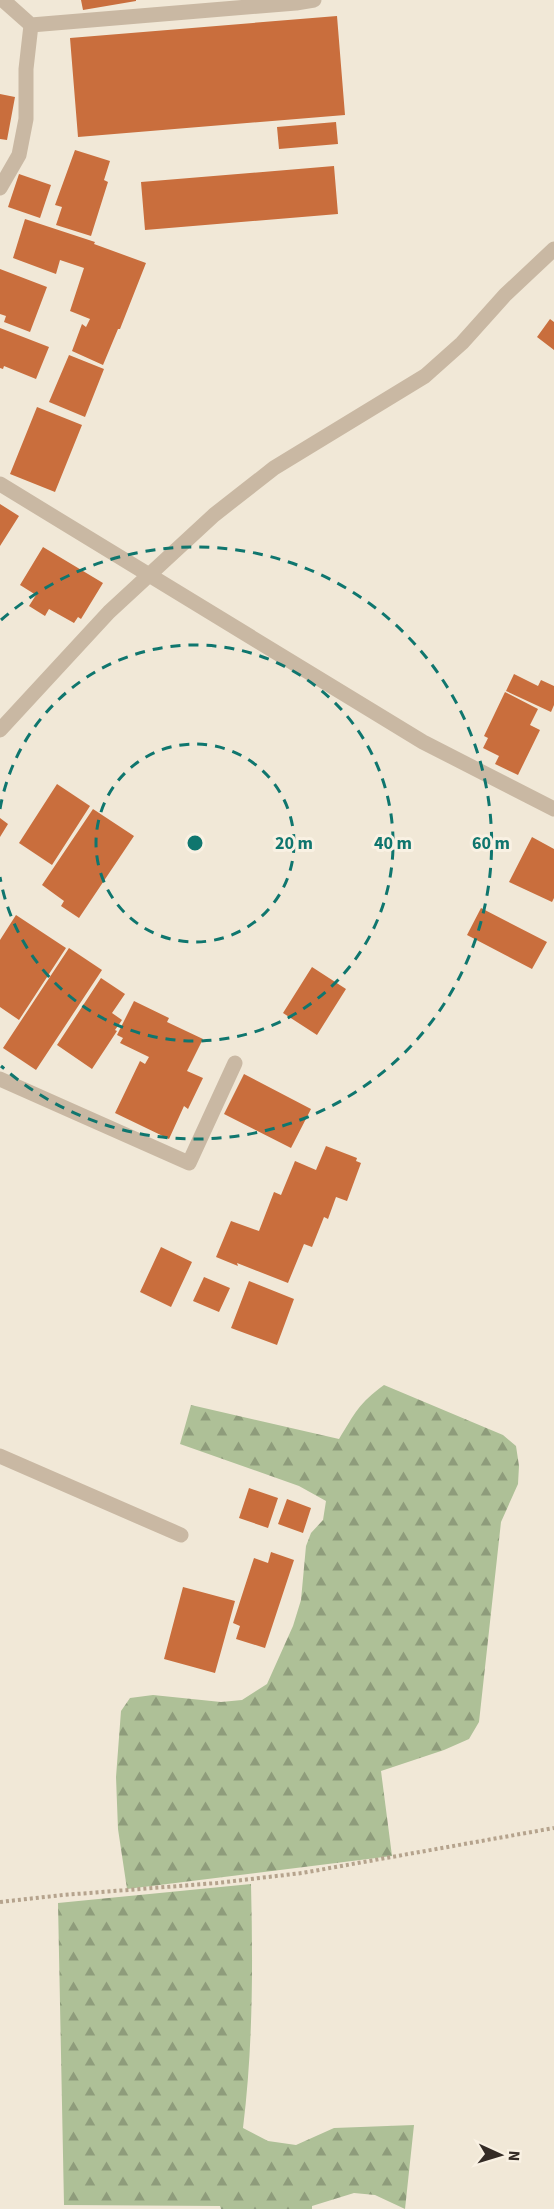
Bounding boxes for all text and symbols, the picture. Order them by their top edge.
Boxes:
text: 20 m [275,831,313,856]
text: 40 m [374,831,412,856]
text: 60 m [472,831,510,856]
centre of rings [185,833,205,853]
north arrow [470,2125,530,2185]
text: N [503,2150,525,2162]

